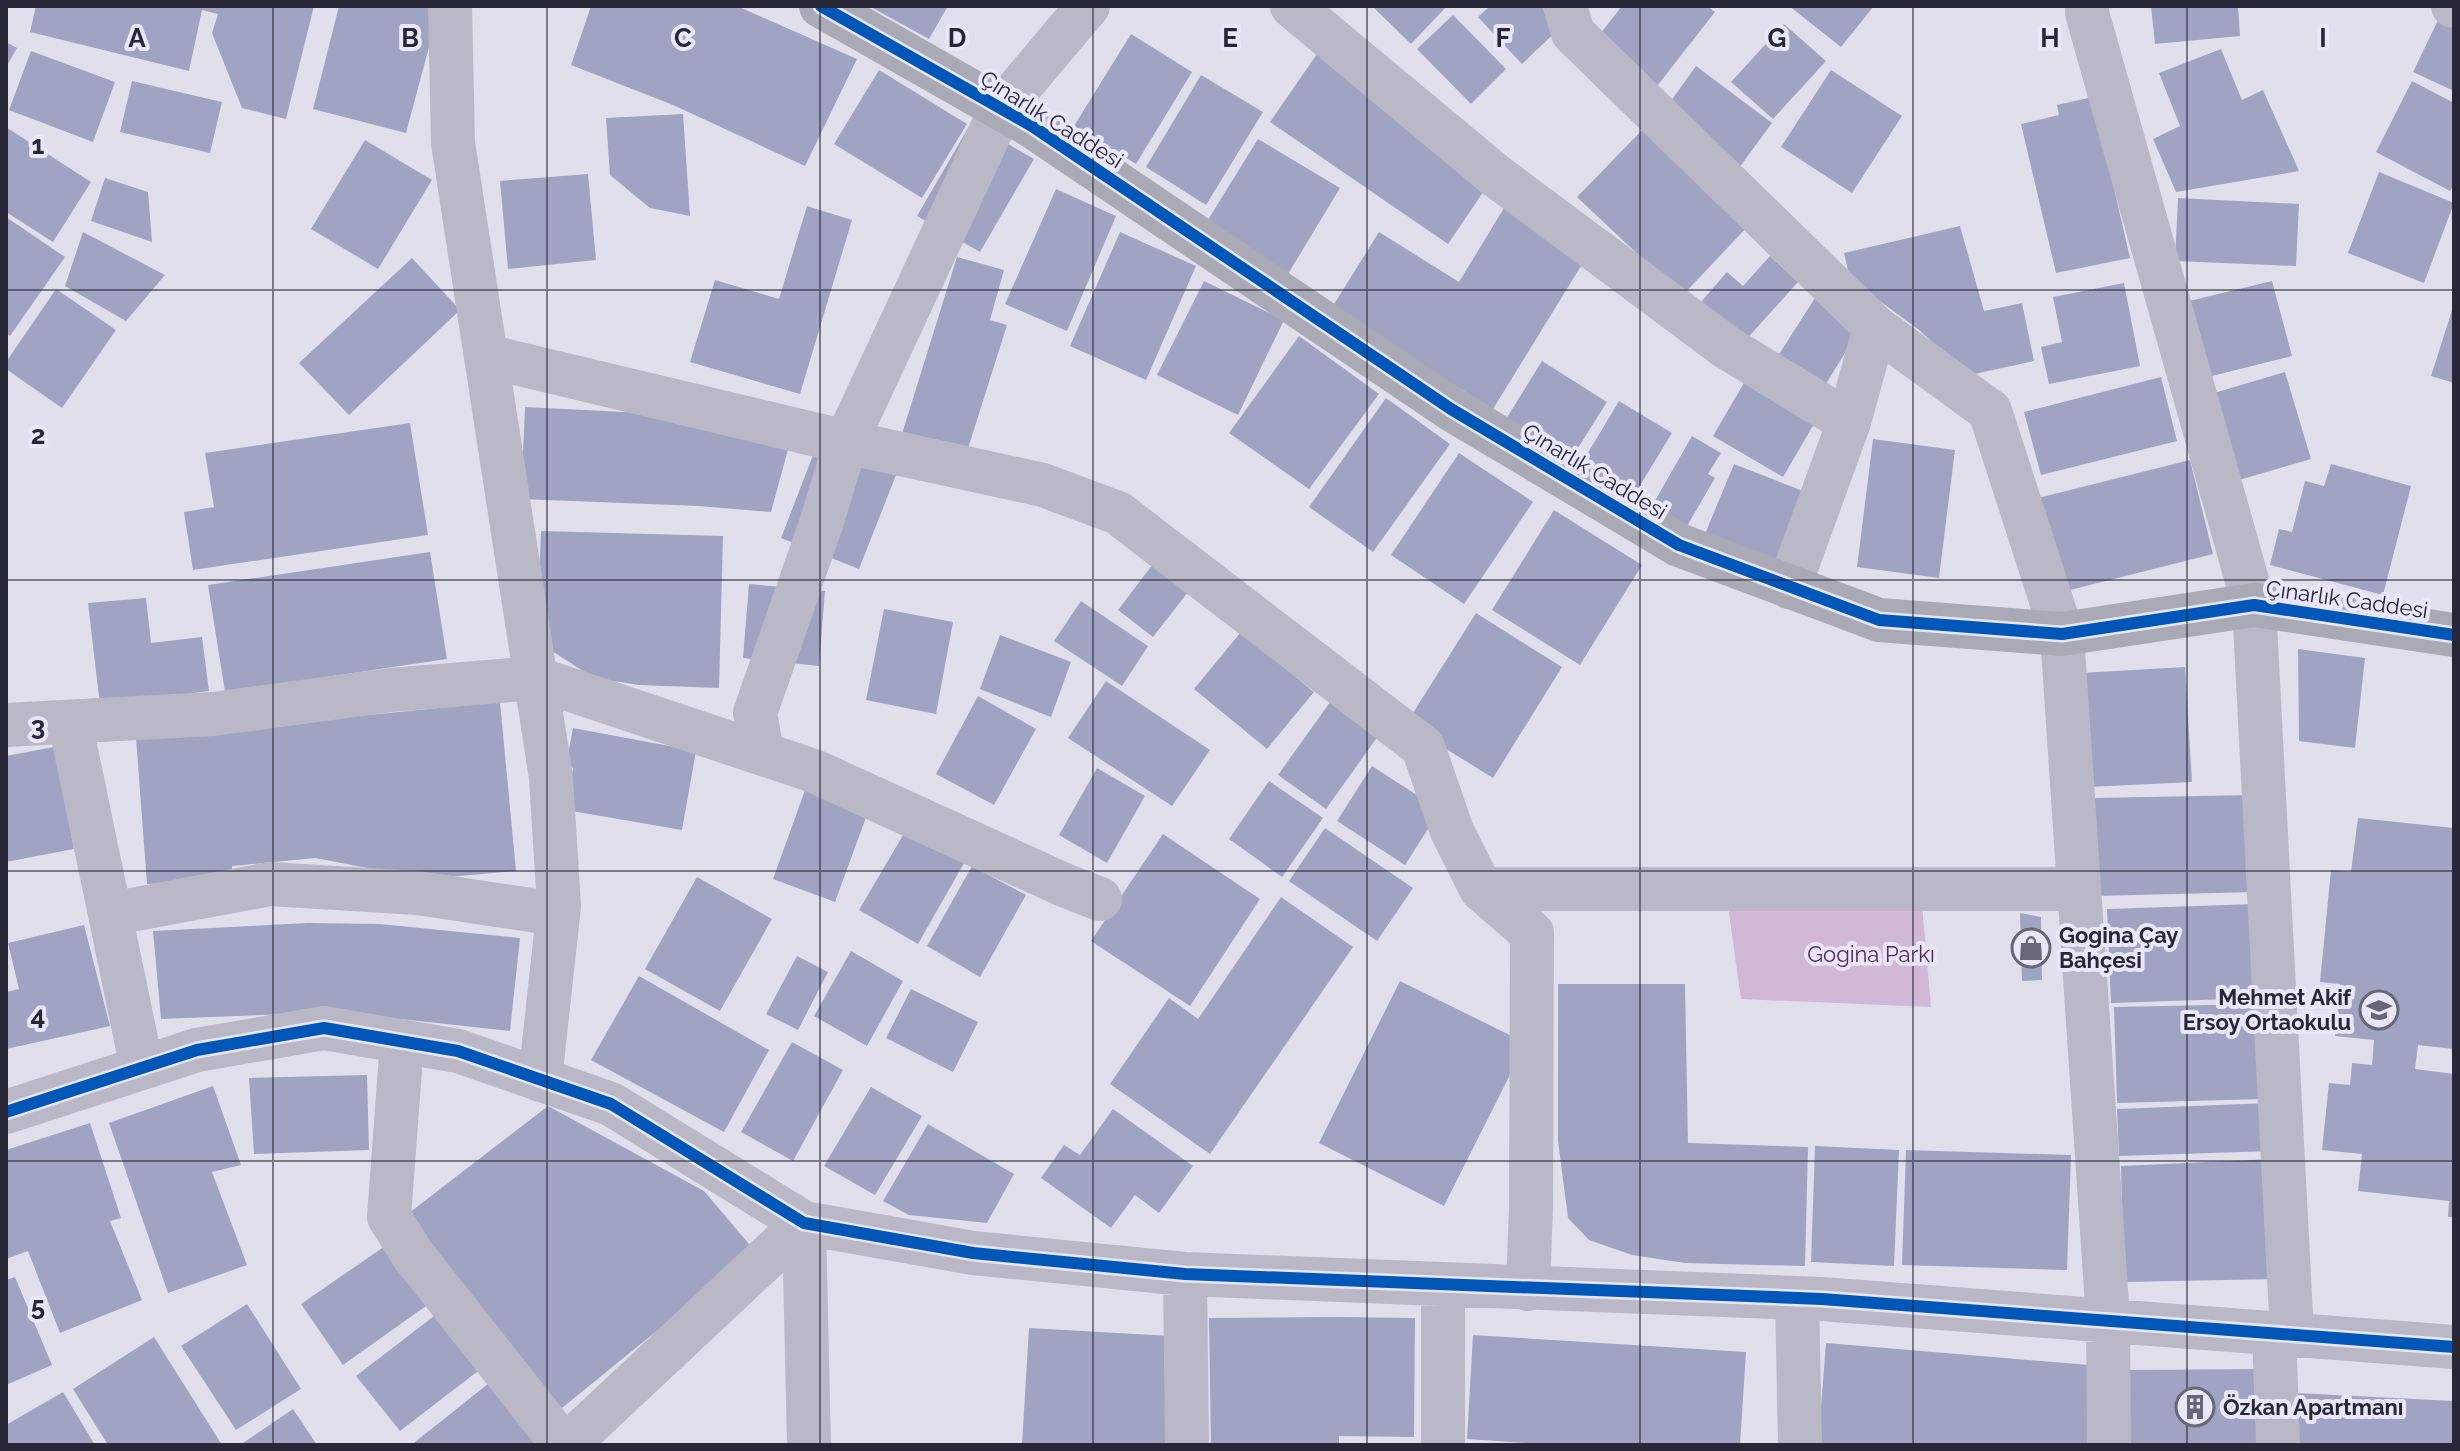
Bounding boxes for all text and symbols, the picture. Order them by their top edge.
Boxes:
text: A [128,23,146,53]
text: B [401,23,419,53]
text: C [674,23,692,53]
text: D [948,23,966,53]
text: E [1222,23,1238,53]
text: F [1496,23,1511,53]
text: G [1768,23,1786,53]
text: H [2040,23,2060,53]
text: I [2319,23,2327,53]
street label: Çınarlık Caddesi [976,65,1128,173]
text: 1 [32,130,45,160]
street label: Çınarlık Caddesi [1518,418,1672,524]
text: 2 [31,420,45,450]
street label: Çınarlık Caddesi [2264,575,2430,623]
text: 3 [31,711,45,741]
place label: Gogina Çay Bahçesi [2059,922,2178,973]
shop icon: Gogina Çay Bahçesi [2010,927,2052,969]
park label: Gogina Parkı [1807,941,1935,967]
place label: Mehmet Akif Ersoy Ortaokulu [2183,984,2352,1035]
school or university icon: Mehmet Akif Ersoy Ortaokulu [2358,989,2400,1031]
text: 4 [31,1001,45,1031]
text: 5 [31,1291,45,1321]
building icon: Özkan Apartmanı [2174,1386,2216,1428]
place label: Özkan Apartmanı [2223,1394,2403,1420]

